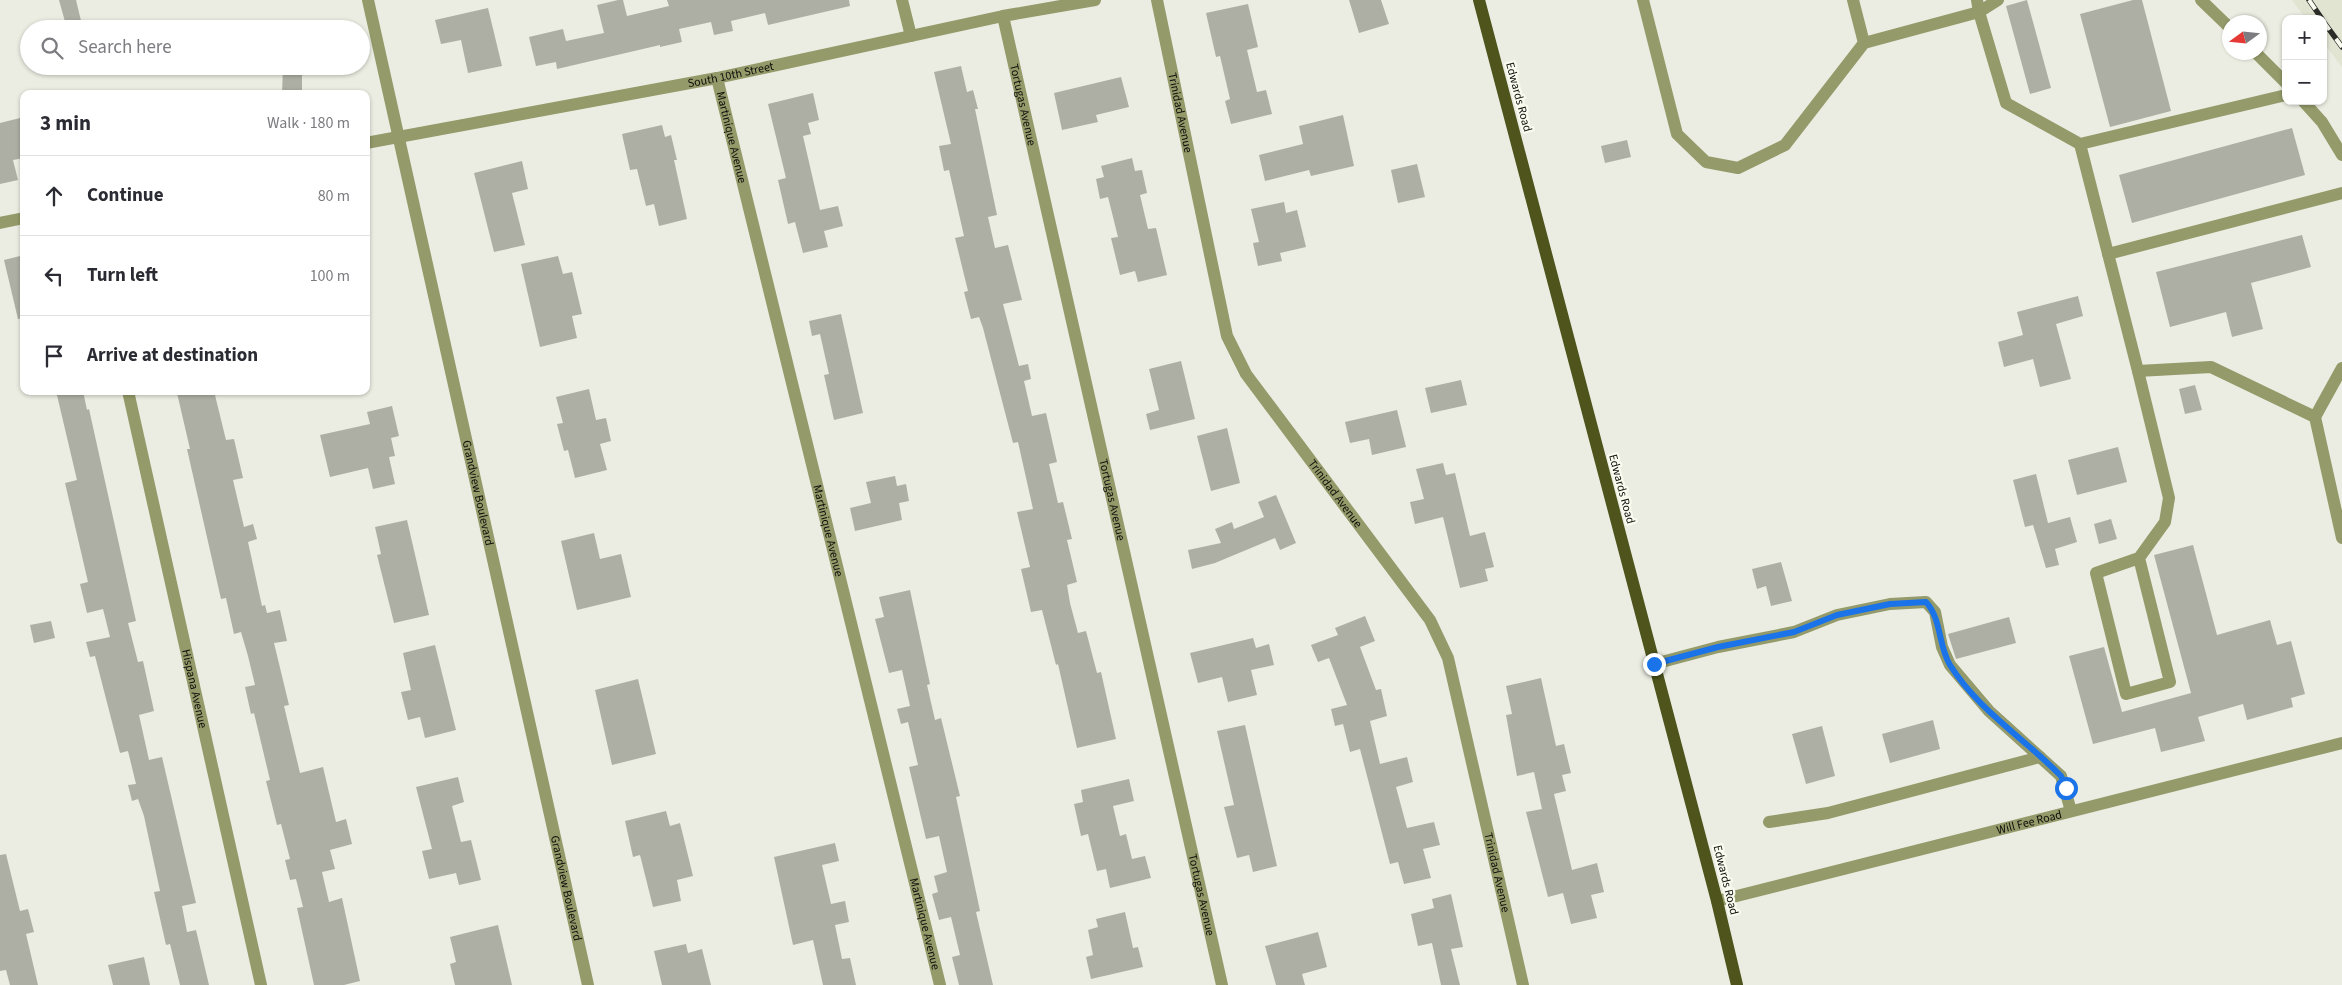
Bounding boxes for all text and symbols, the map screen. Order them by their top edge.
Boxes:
north arrow [2222,15,2267,60]
map controls [2282,15,2327,105]
button: + [2282,15,2327,60]
search box [20,20,370,75]
icon: search [38,34,66,62]
text: Search here [78,34,172,61]
street label: South 10th Street [686,58,775,92]
street label: Edwards Road [1501,60,1536,134]
button: − [2282,60,2327,105]
street label: Tortugas Avenue [1005,62,1040,147]
street label: Trinidad Avenue [1163,71,1197,154]
street label: Martinique Avenue [712,90,751,185]
text: 3 min [40,108,91,138]
text: Walk · 180 m [267,112,350,134]
icon: ahead [40,182,68,210]
text: Continue [87,182,164,209]
text: 80 m [318,185,350,207]
icon: left [40,262,68,290]
text: Turn left [87,262,158,289]
text: 100 m [310,265,350,287]
icon: arrive [40,342,68,370]
text: Arrive at destination [87,342,258,369]
street label: Grandview Boulevard [458,439,498,547]
street label: Edwards Road [1604,452,1639,526]
street label: Trinidad Avenue [1304,456,1366,532]
street label: Tortugas Avenue [1094,457,1129,542]
street label: Martinique Avenue [808,483,847,578]
street label: Hispana Avenue [177,648,211,730]
route end [1643,653,1666,676]
route start [2055,777,2078,800]
street label: Will Fee Road [1995,806,2064,839]
street label: Trinidad Avenue [1479,831,1514,914]
street label: Grandview Boulevard [546,834,586,943]
street label: Edwards Road [1709,843,1742,917]
street label: Tortugas Avenue [1184,852,1219,937]
street label: Martinique Avenue [905,876,944,972]

